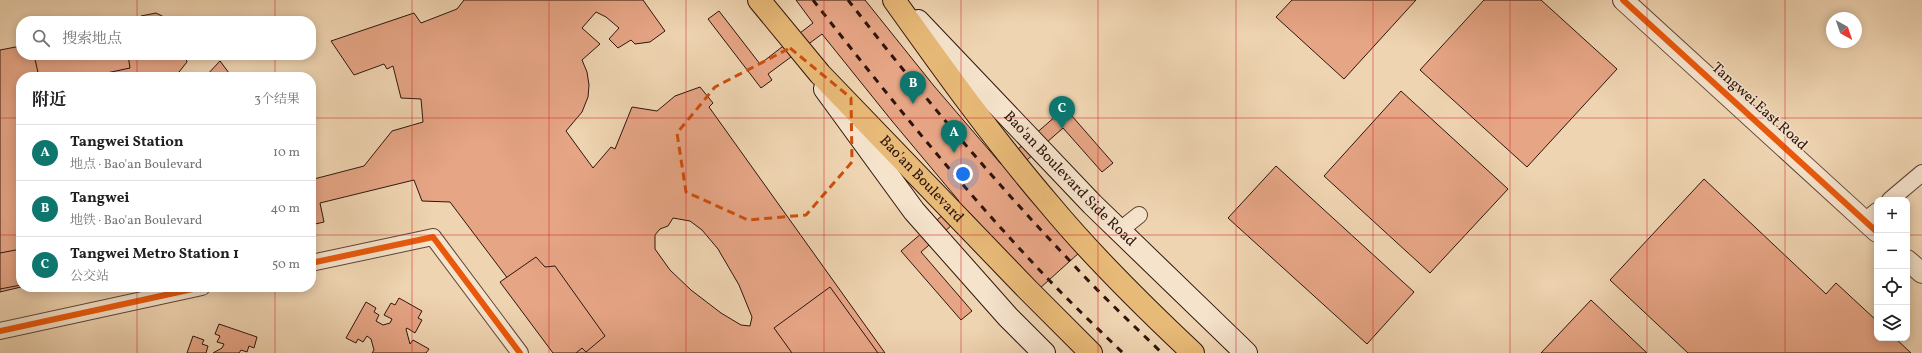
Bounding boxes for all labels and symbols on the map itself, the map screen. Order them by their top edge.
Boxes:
north arrow [1826,12,1862,48]
street label: Tangwei East Road [1706,58,1812,156]
pin: B [900,71,926,104]
pin: C [1049,96,1075,129]
street label: Bao'an Boulevard Side Road [998,106,1141,252]
pin: A [941,120,967,153]
street label: Bao'an Boulevard [874,131,968,228]
your location [953,164,973,184]

